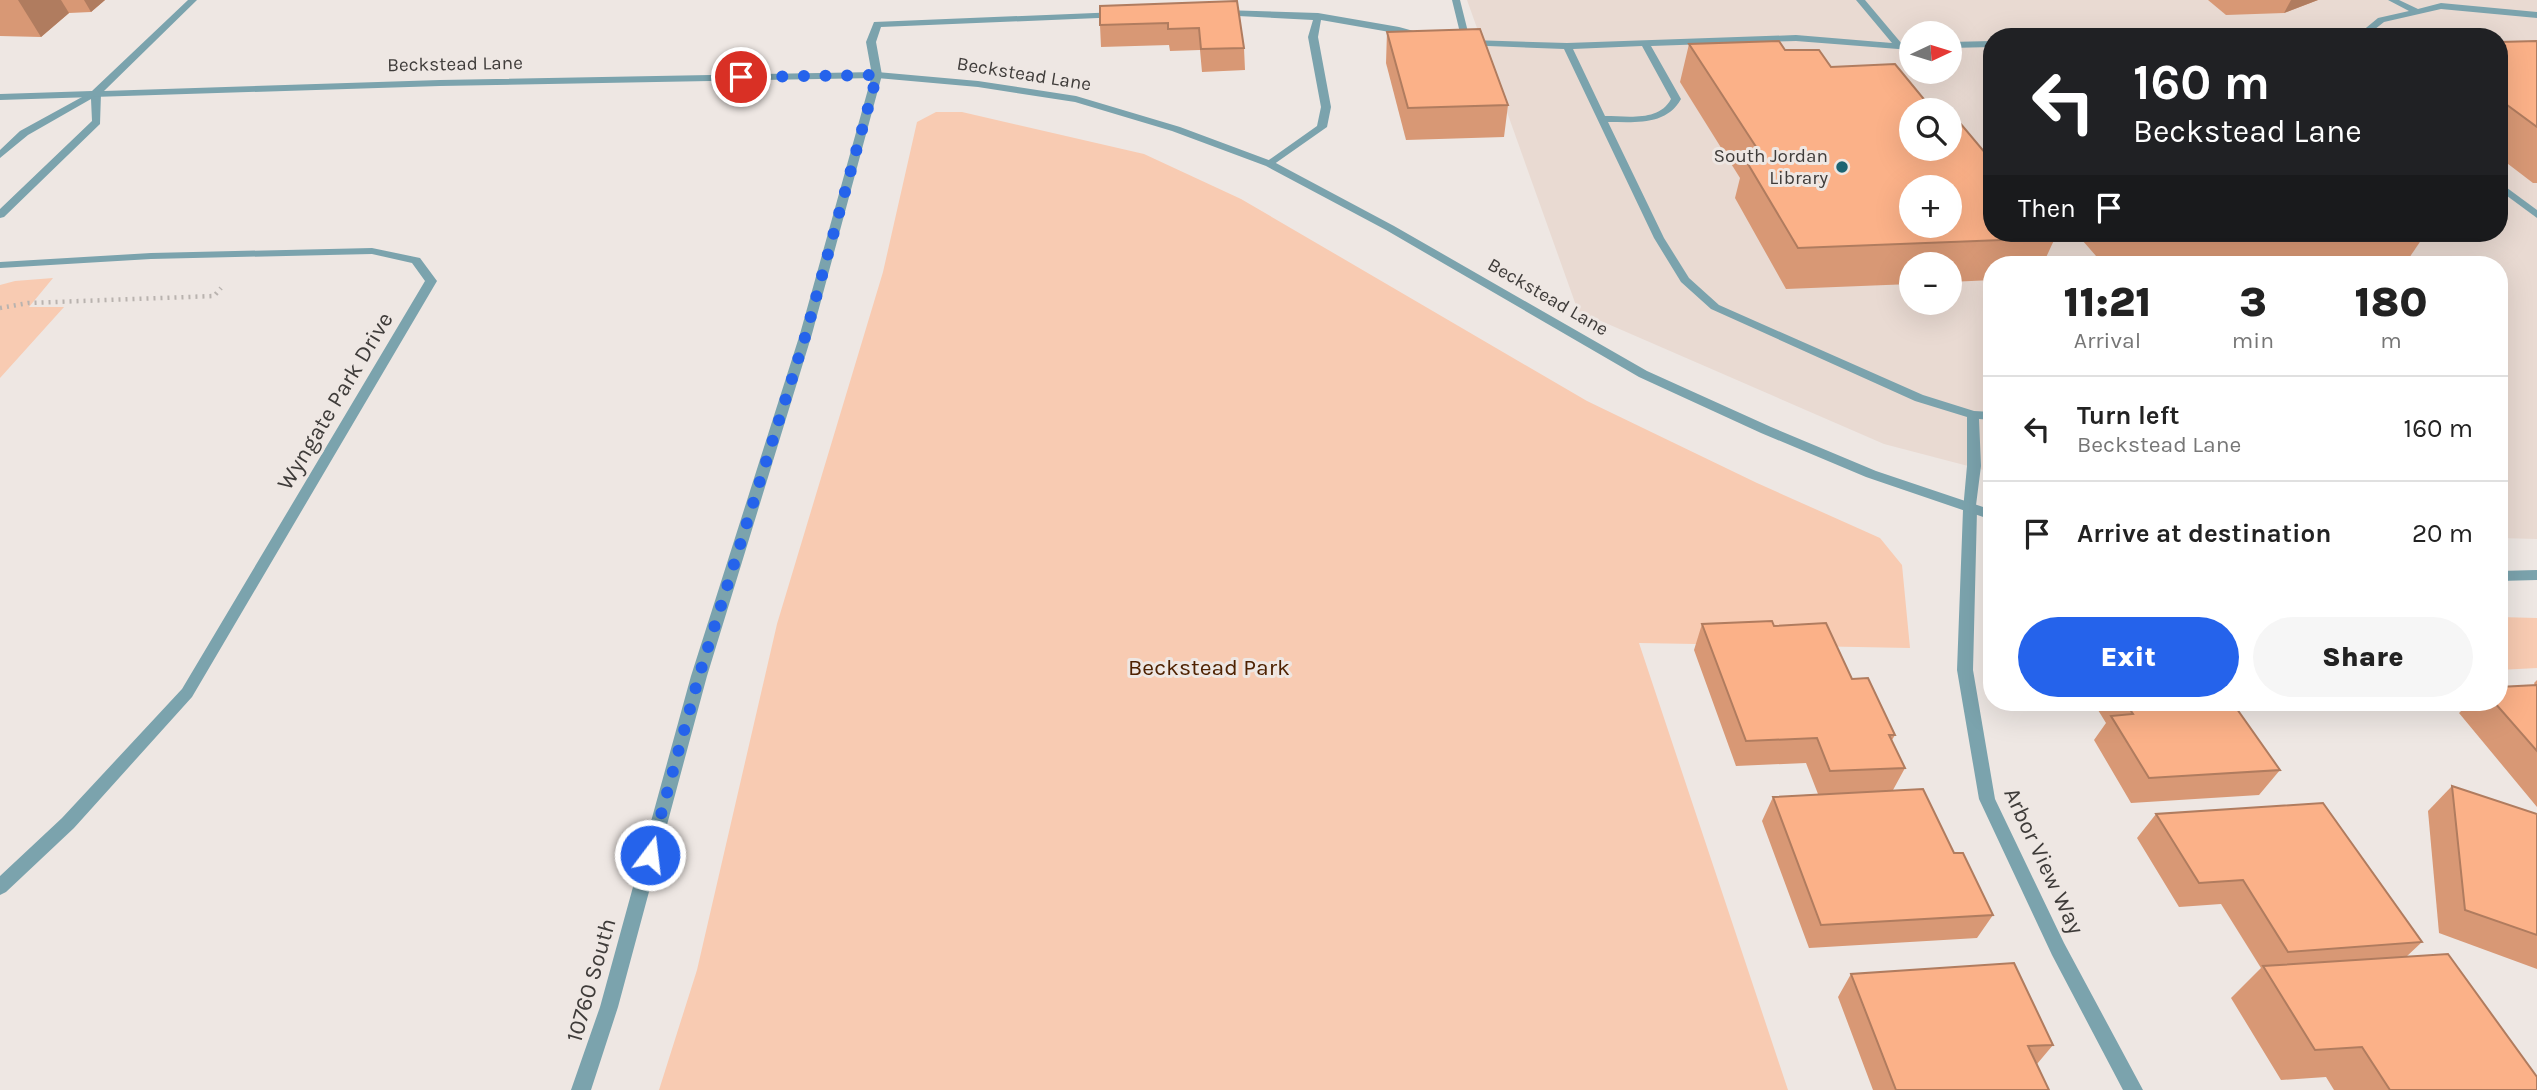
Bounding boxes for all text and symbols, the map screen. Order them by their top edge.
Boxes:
north arrow [1899,21,1962,84]
map controls [1899,21,1962,315]
pin [711,47,771,107]
street label: Beckstead Lane [387,52,523,76]
street label: Beckstead Lane [955,53,1093,95]
text: 160 m [2133,54,2270,111]
icon: left [2018,56,2109,147]
icon: arrive [722,58,760,96]
button: search [1899,98,1962,161]
text: Beckstead Lane [2133,113,2362,150]
place label: South Jordan Library [1713,145,1828,189]
marker: South Jordan Library [1834,159,1850,175]
button: + [1899,175,1962,238]
icon: arrive [2090,189,2128,227]
text: Then [2018,193,2076,224]
button: − [1899,252,1962,315]
street label: Beckstead Lane [1484,254,1612,340]
text: 11:21 [2063,277,2151,327]
text: 3 [2239,277,2267,327]
text: 180 [2355,277,2428,327]
street label: Wyngate Park Drive [271,307,399,495]
text: Arrival [2074,327,2141,354]
text: min [2232,327,2274,354]
text: m [2380,327,2402,354]
text: Turn left [2077,400,2179,431]
icon: left [2018,410,2056,448]
text: 160 m [2404,413,2473,444]
text: Beckstead Lane [2077,431,2241,458]
icon: arrive [2018,515,2056,553]
text: Arrive at destination [2077,518,2331,549]
text: 20 m [2412,518,2473,549]
button: Exit [2018,617,2239,697]
button: Share [2253,617,2473,697]
park label: Beckstead Park [1128,654,1290,681]
street label: Arbor View Way [1998,783,2090,939]
position arrow [613,818,687,892]
street label: 10760 South [560,915,622,1045]

